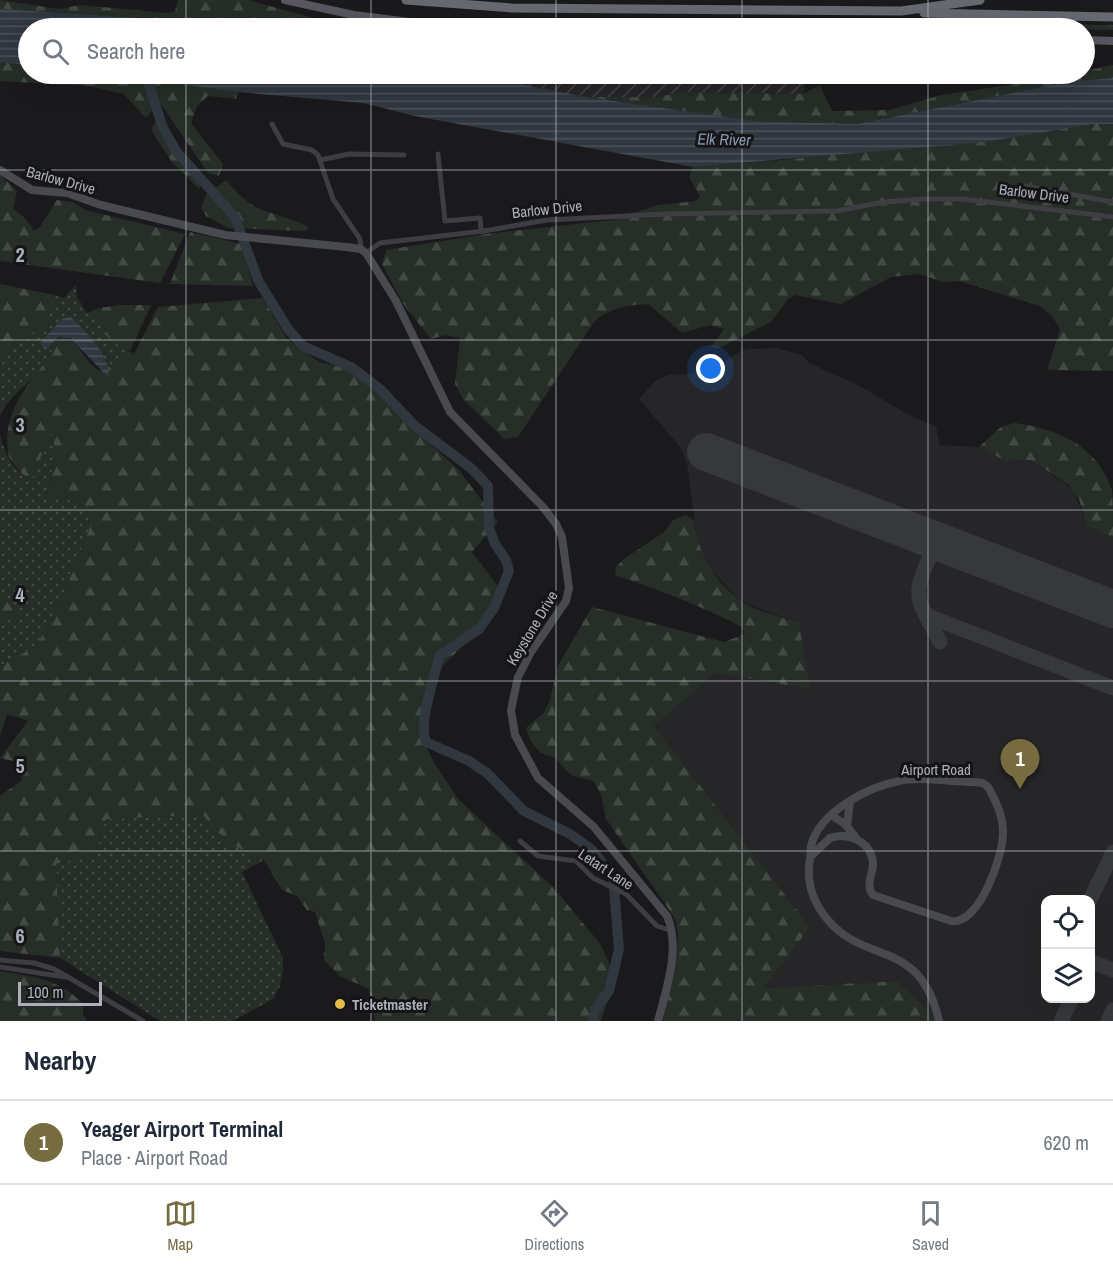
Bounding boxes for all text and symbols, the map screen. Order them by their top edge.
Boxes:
search box [18,18,1095,84]
icon: search [39,35,72,68]
text: Search here [87,36,185,66]
water label: Elk River [697,128,751,150]
street label: Barlow Drive [24,161,98,199]
street label: Barlow Drive [998,178,1070,208]
street label: Barlow Drive [511,195,583,223]
text: 2 [15,241,25,268]
your location [696,354,725,383]
text: 3 [15,411,25,438]
text: 4 [15,581,25,608]
street label: Keystone Drive [501,586,563,669]
pin: 1 [1000,740,1040,789]
text: 5 [15,752,25,779]
street label: Airport Road [900,759,971,780]
street label: Letart Lane [574,843,638,895]
map controls [1041,895,1095,1003]
button: locate [1041,895,1095,949]
text: 6 [15,922,25,949]
button: layers [1041,949,1095,1003]
scale bar [18,979,102,1006]
text: 100 m [27,981,63,1003]
place label: Ticketmaster [352,994,428,1015]
marker: Ticketmaster [333,997,347,1011]
text: Nearby [24,1043,96,1078]
text: Yeager Airport Terminal [81,1114,283,1144]
text: 1 [39,1129,48,1156]
text: 620 m [1043,1129,1089,1156]
text: Place · Airport Road [81,1144,228,1171]
tab: Map [164,1197,197,1255]
tab: Directions [524,1197,584,1255]
tab: Saved [912,1197,949,1255]

